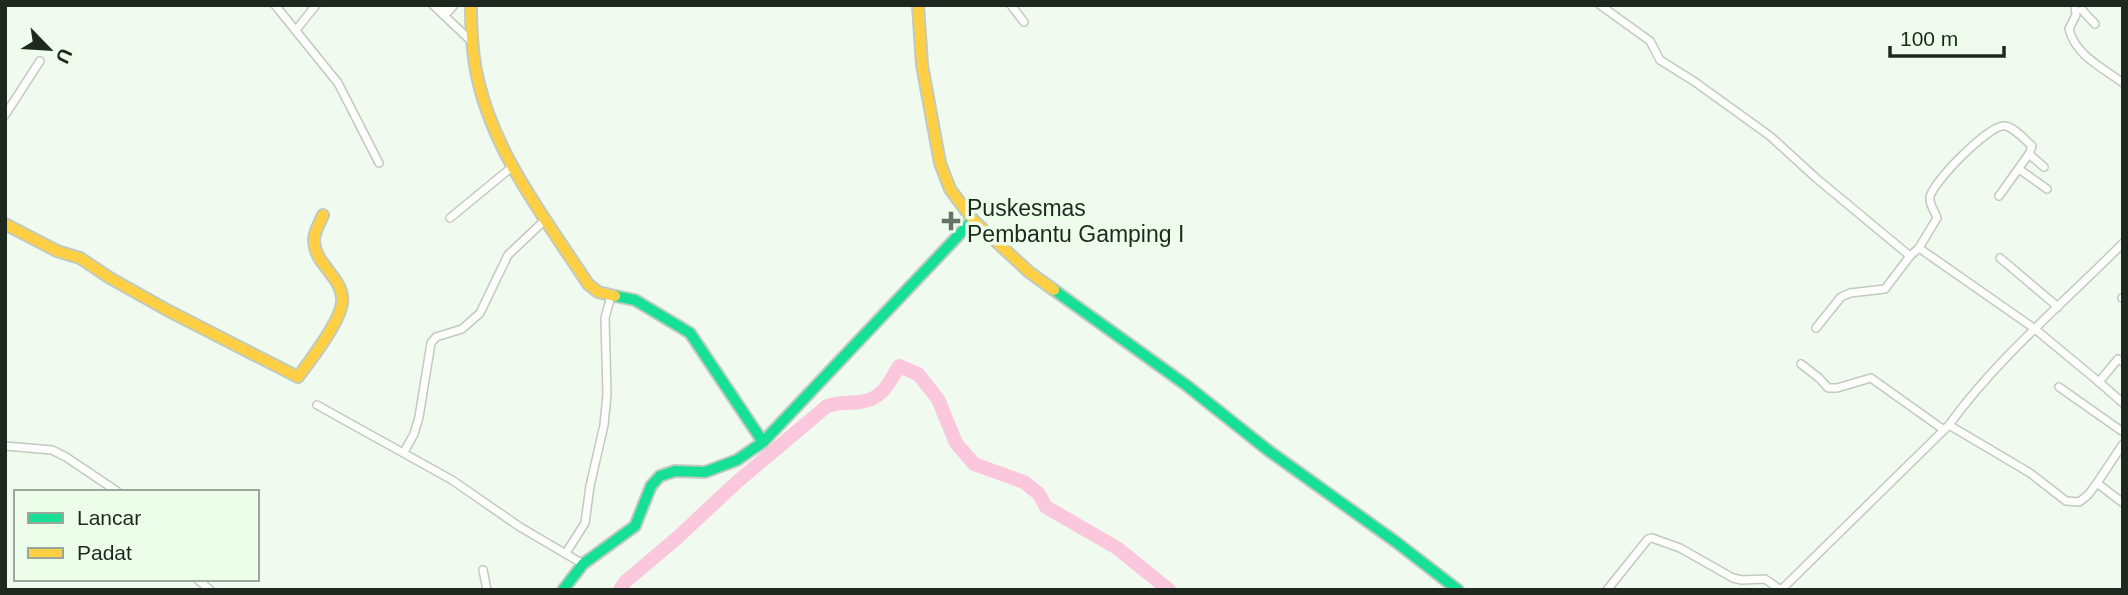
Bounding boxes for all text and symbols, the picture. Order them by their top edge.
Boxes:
north arrow [14,14,84,84]
scale bar [1890,14,2004,58]
text: 100 m [1900,27,1958,50]
text: U [52,45,76,67]
place label: Puskesmas Pembantu Gamping I [967,195,1184,247]
marker: Puskesmas Pembantu Gamping I [941,211,961,231]
legend [14,490,259,581]
text: Lancar [77,506,141,529]
text: Padat [77,541,132,564]

